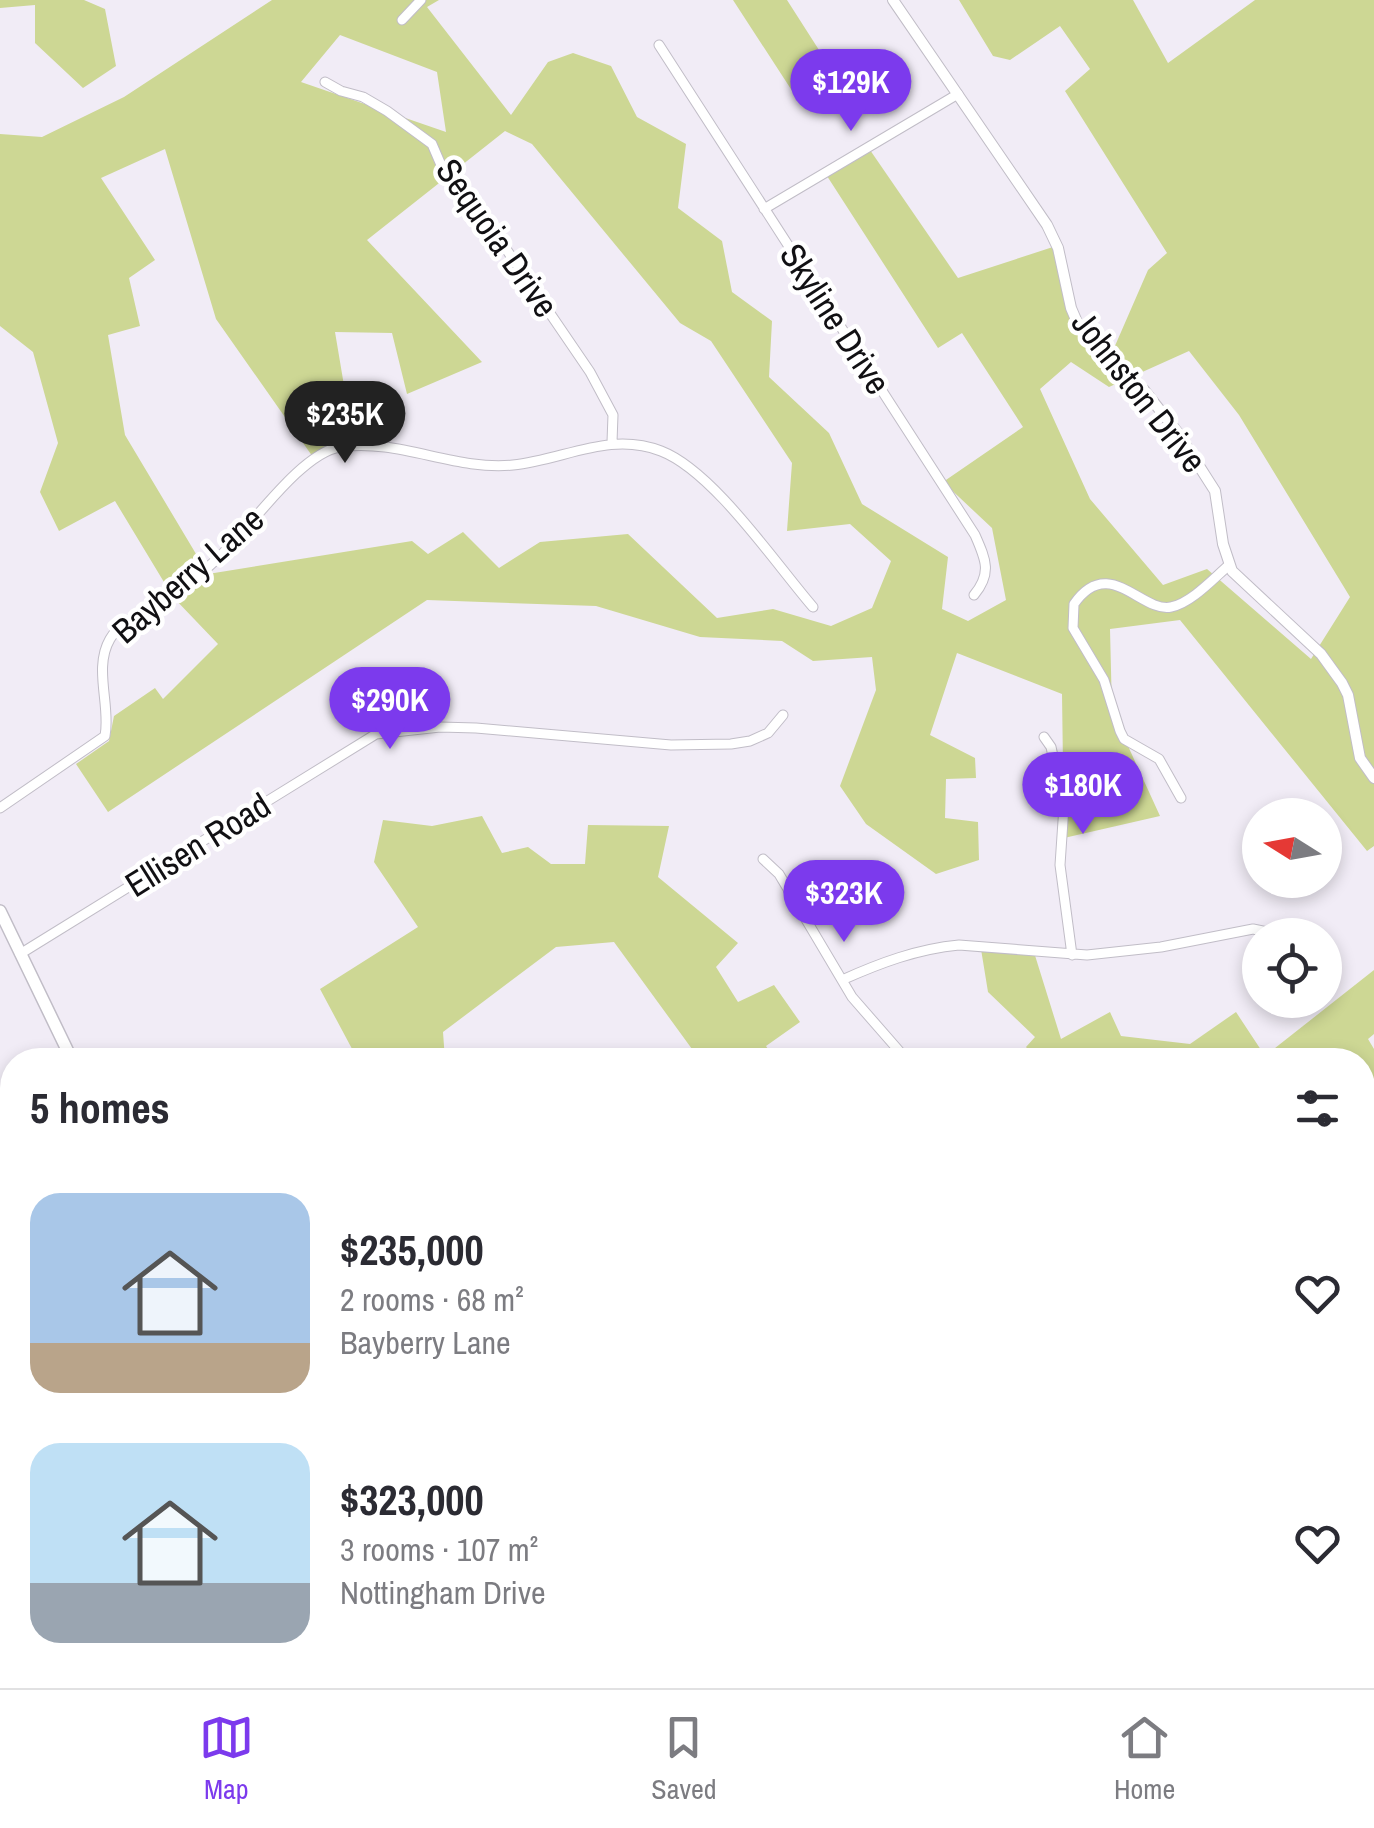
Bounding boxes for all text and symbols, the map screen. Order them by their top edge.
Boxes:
pin: $129K [781,49,921,134]
text: $129K [812,60,890,103]
street label: Sequoia Drive [426,149,569,326]
street label: Skyline Drive [769,234,902,403]
street label: Johnston Drive [1061,301,1217,482]
pin: $235K [275,381,415,466]
text: $235K [306,392,384,435]
street label: Bayberry Lane [102,496,274,654]
pin: $290K [320,667,460,752]
text: $290K [351,678,429,721]
pin: $180K [1013,752,1153,837]
text: $180K [1044,763,1122,806]
street label: Ellisen Road [116,782,279,908]
north arrow [1242,798,1342,898]
map controls [1242,798,1342,1018]
pin: $323K [774,860,914,945]
text: $323K [805,871,883,914]
button: locate [1242,918,1342,1018]
text: 5 homes [30,1080,170,1136]
icon: filters [1290,1081,1345,1136]
text: $235,000 [340,1222,484,1278]
icon: home [110,1233,230,1353]
icon: heart [1290,1266,1345,1321]
text: 2 rooms · 68 m² [340,1278,524,1321]
text: Bayberry Lane [340,1321,511,1364]
text: $323,000 [340,1472,484,1528]
icon: home [110,1483,230,1603]
icon: heart [1290,1516,1345,1571]
text: 3 rooms · 107 m² [340,1528,538,1571]
text: Nottingham Drive [340,1571,546,1614]
tab: Map [199,1710,254,1808]
tab: Saved [651,1710,716,1808]
tab: Home [1114,1710,1175,1808]

